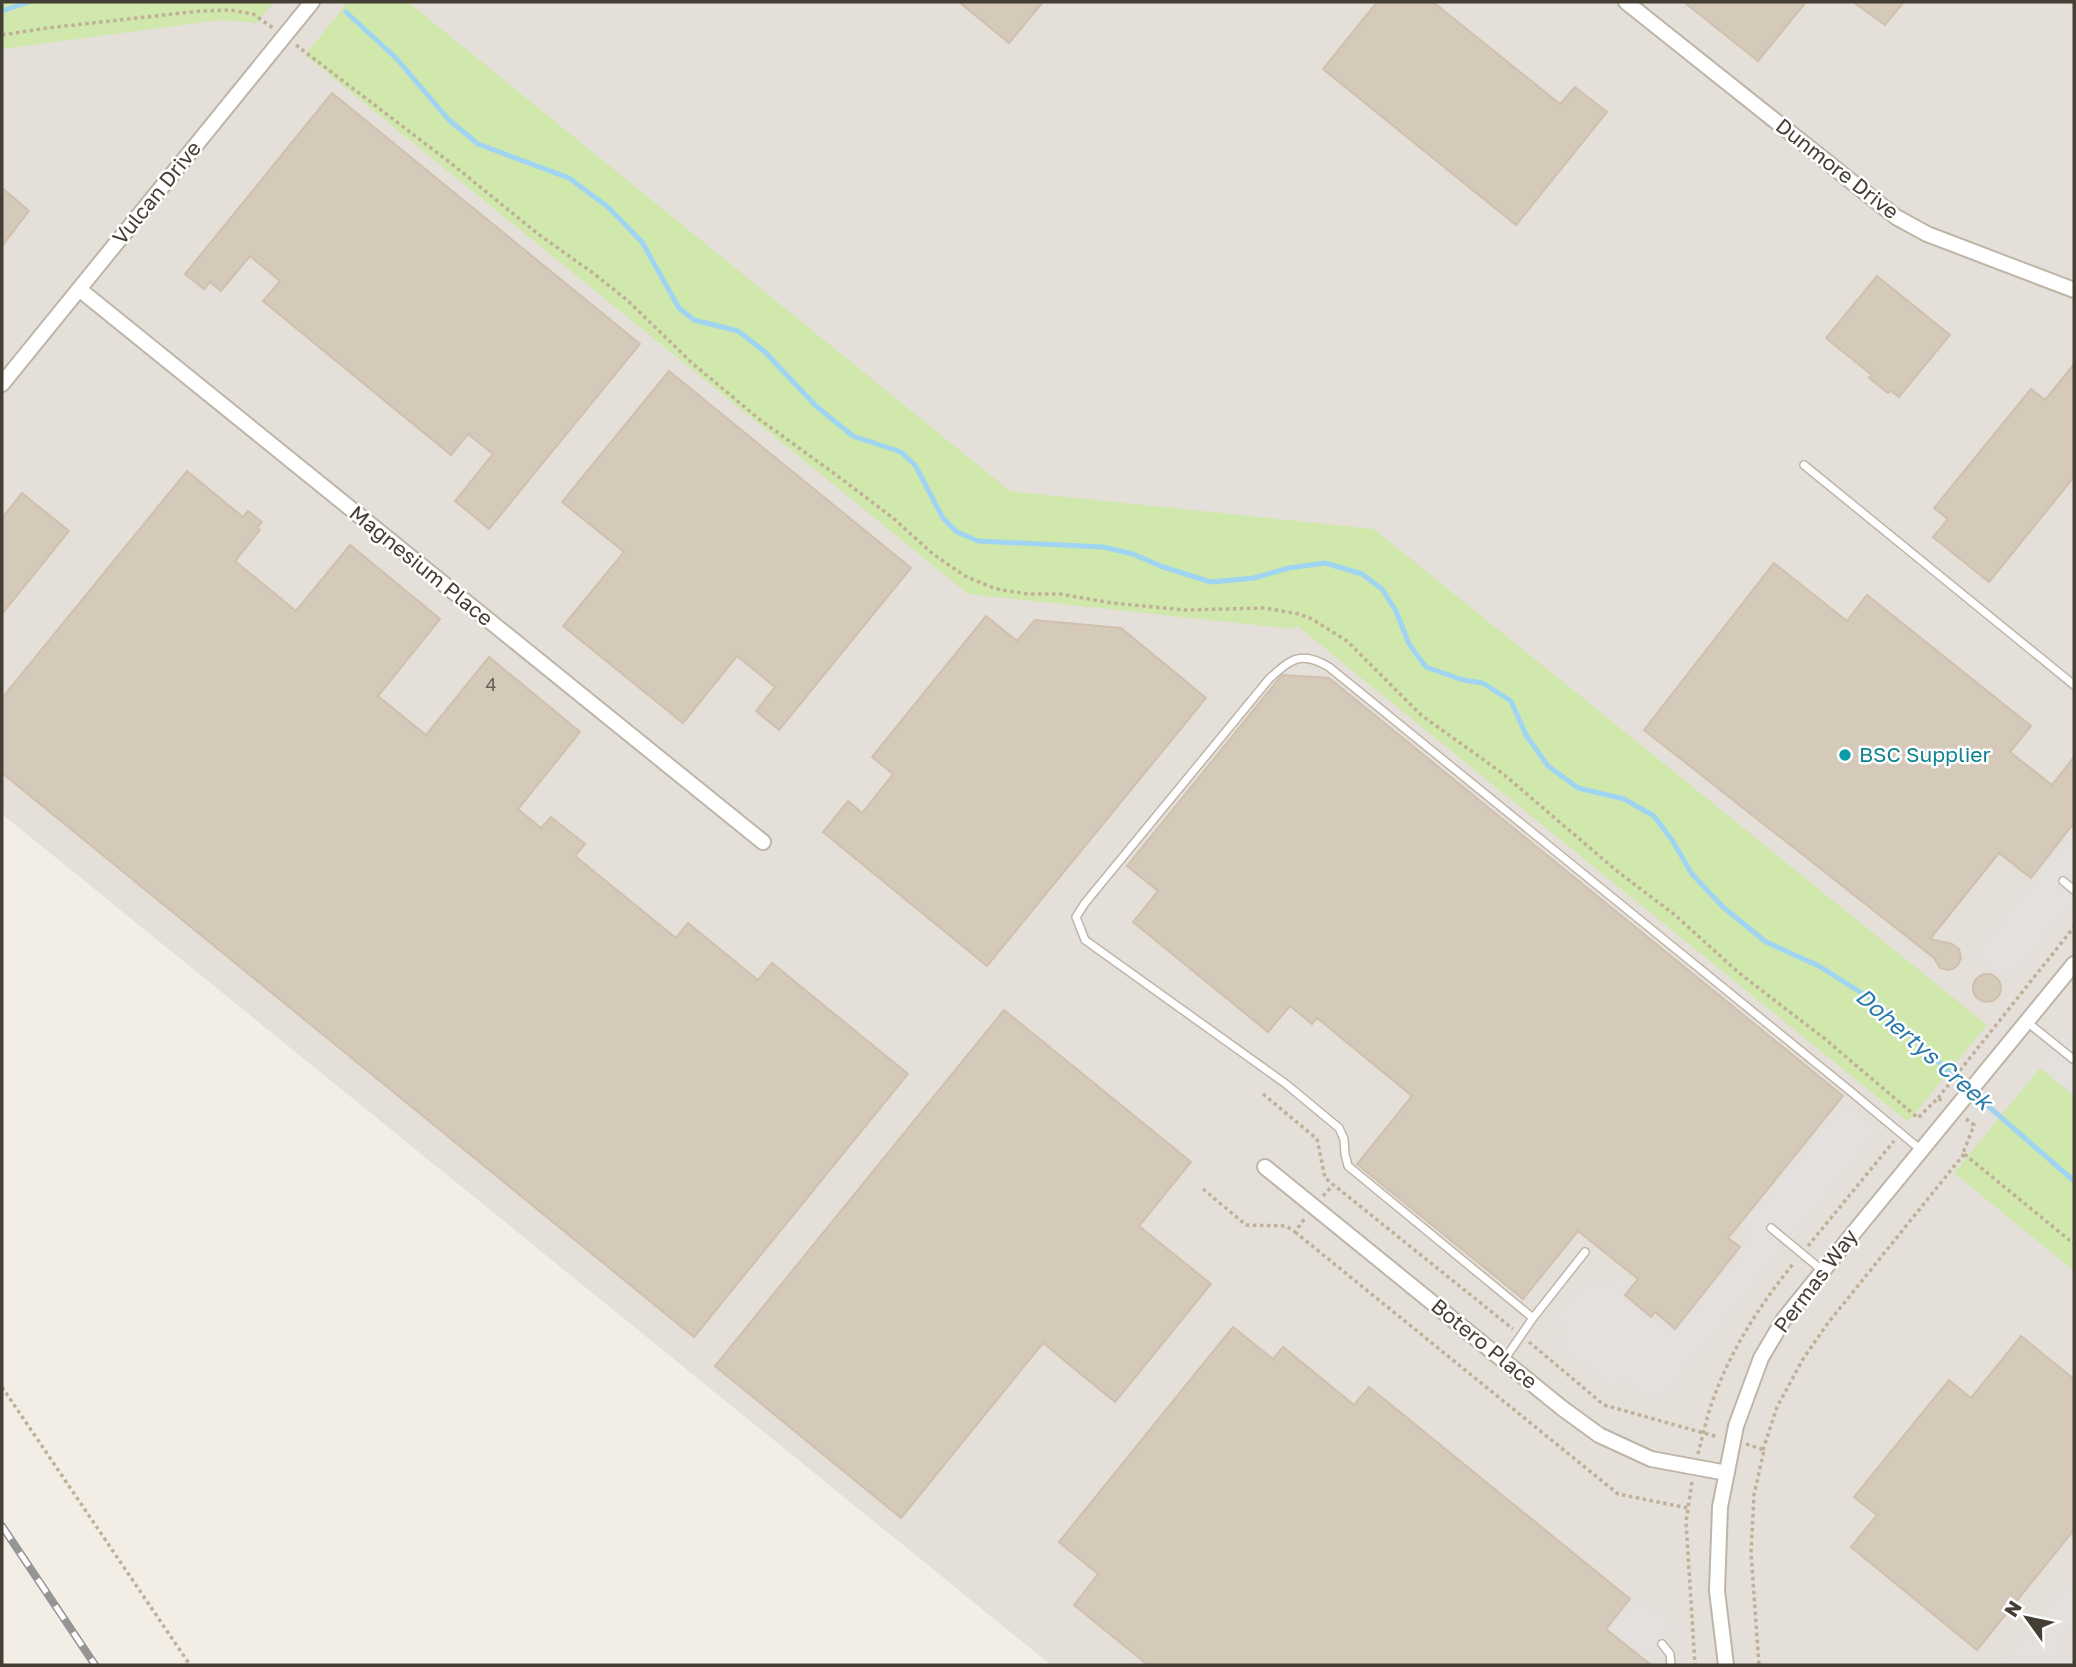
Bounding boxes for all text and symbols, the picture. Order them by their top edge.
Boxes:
street label: Dunmore Drive [1771,112,1904,224]
street label: Vulcan Drive [106,135,206,249]
street label: Magnesium Place [345,499,499,631]
house number: 4 [486,673,497,695]
place label: BSC Supplier [1859,741,1991,767]
marker: BSC Supplier [1837,747,1853,763]
water label: Dohertys Creek [1851,981,2000,1116]
street label: Permas Way [1768,1223,1863,1337]
street label: Botero Place [1426,1293,1543,1394]
north arrow [1992,1583,2062,1653]
text: N [1999,1596,2026,1621]

